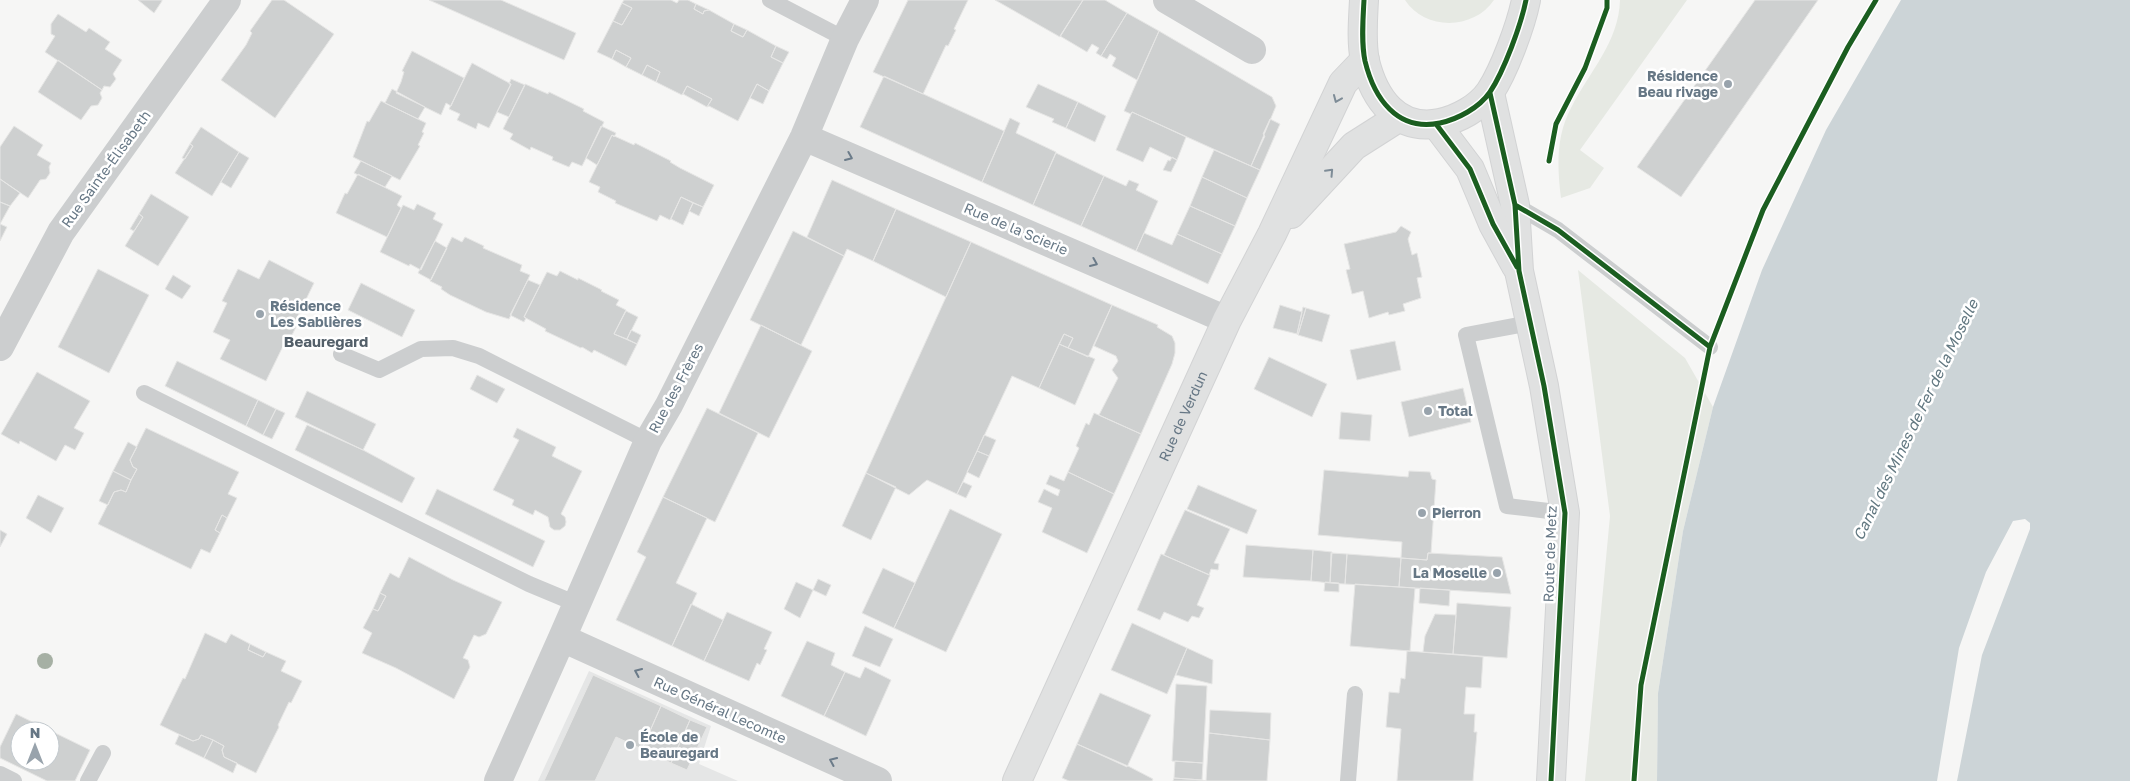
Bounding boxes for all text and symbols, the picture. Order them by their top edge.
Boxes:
place label: Résidence Beau rivage [1638,67,1718,100]
marker: Résidence Beau rivage [1722,78,1734,90]
one-way arrow [1332,94,1343,103]
street label: Rue Sainte-Élisabeth [57,107,154,231]
one-way arrow [844,151,853,161]
one-way arrow [1324,169,1333,178]
street label: Rue de la Scierie [962,199,1071,258]
one-way arrow [1089,256,1098,267]
water label: Canal des Mines de Fer de la Moselle [1849,295,1982,543]
place label: Résidence Les Sablières [270,297,362,330]
marker: Résidence Les Sablières [254,308,266,320]
district label: Beauregard [284,332,368,350]
street label: Rue des Frères [645,340,706,436]
street label: Rue de Verdun [1155,368,1211,464]
place label: Total [1438,402,1473,419]
marker: Total [1422,405,1434,417]
place label: Pierron [1432,504,1481,521]
street label: Route de Metz [1539,505,1560,603]
marker: Pierron [1416,507,1428,519]
place label: La Moselle [1413,564,1487,581]
marker: La Moselle [1491,567,1503,579]
one-way arrow [634,668,643,678]
street label: Rue Général Lecomte [651,673,789,746]
north arrow [10,721,60,771]
text: N [30,724,40,741]
place label: École de Beauregard [640,728,719,761]
marker: École de Beauregard [624,739,636,751]
one-way arrow [830,757,839,767]

